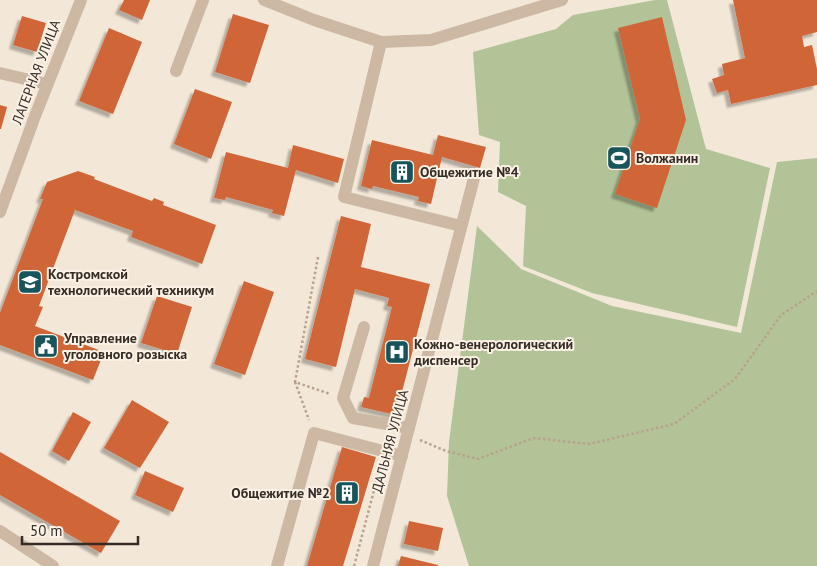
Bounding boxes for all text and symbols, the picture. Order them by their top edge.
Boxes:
street label: ЛАГЕРНАЯ УЛИЦА [7,16,65,128]
sports icon: Волжанин [606,145,632,171]
place label: Волжанин [636,149,698,167]
building icon: Общежитие №4 [389,159,415,185]
place label: Общежитие №4 [420,163,519,181]
place label: Костромской технологический техникум [48,265,214,299]
school or university icon: Костромской технологический техникум [17,269,43,295]
place label: Управление уголовного розыска [63,329,187,363]
public building icon: Управление уголовного розыска [33,333,59,359]
place label: Кожно-венерологический диспенсер [413,335,573,369]
hospital icon: Кожно-венерологический диспенсер [384,339,410,365]
street label: ДАЛЬНЯЯ УЛИЦА [368,387,413,495]
building icon: Общежитие №2 [334,480,360,506]
place label: Общежитие №2 [231,484,330,502]
scale bar [22,514,139,546]
text: 50 m [30,521,63,540]

